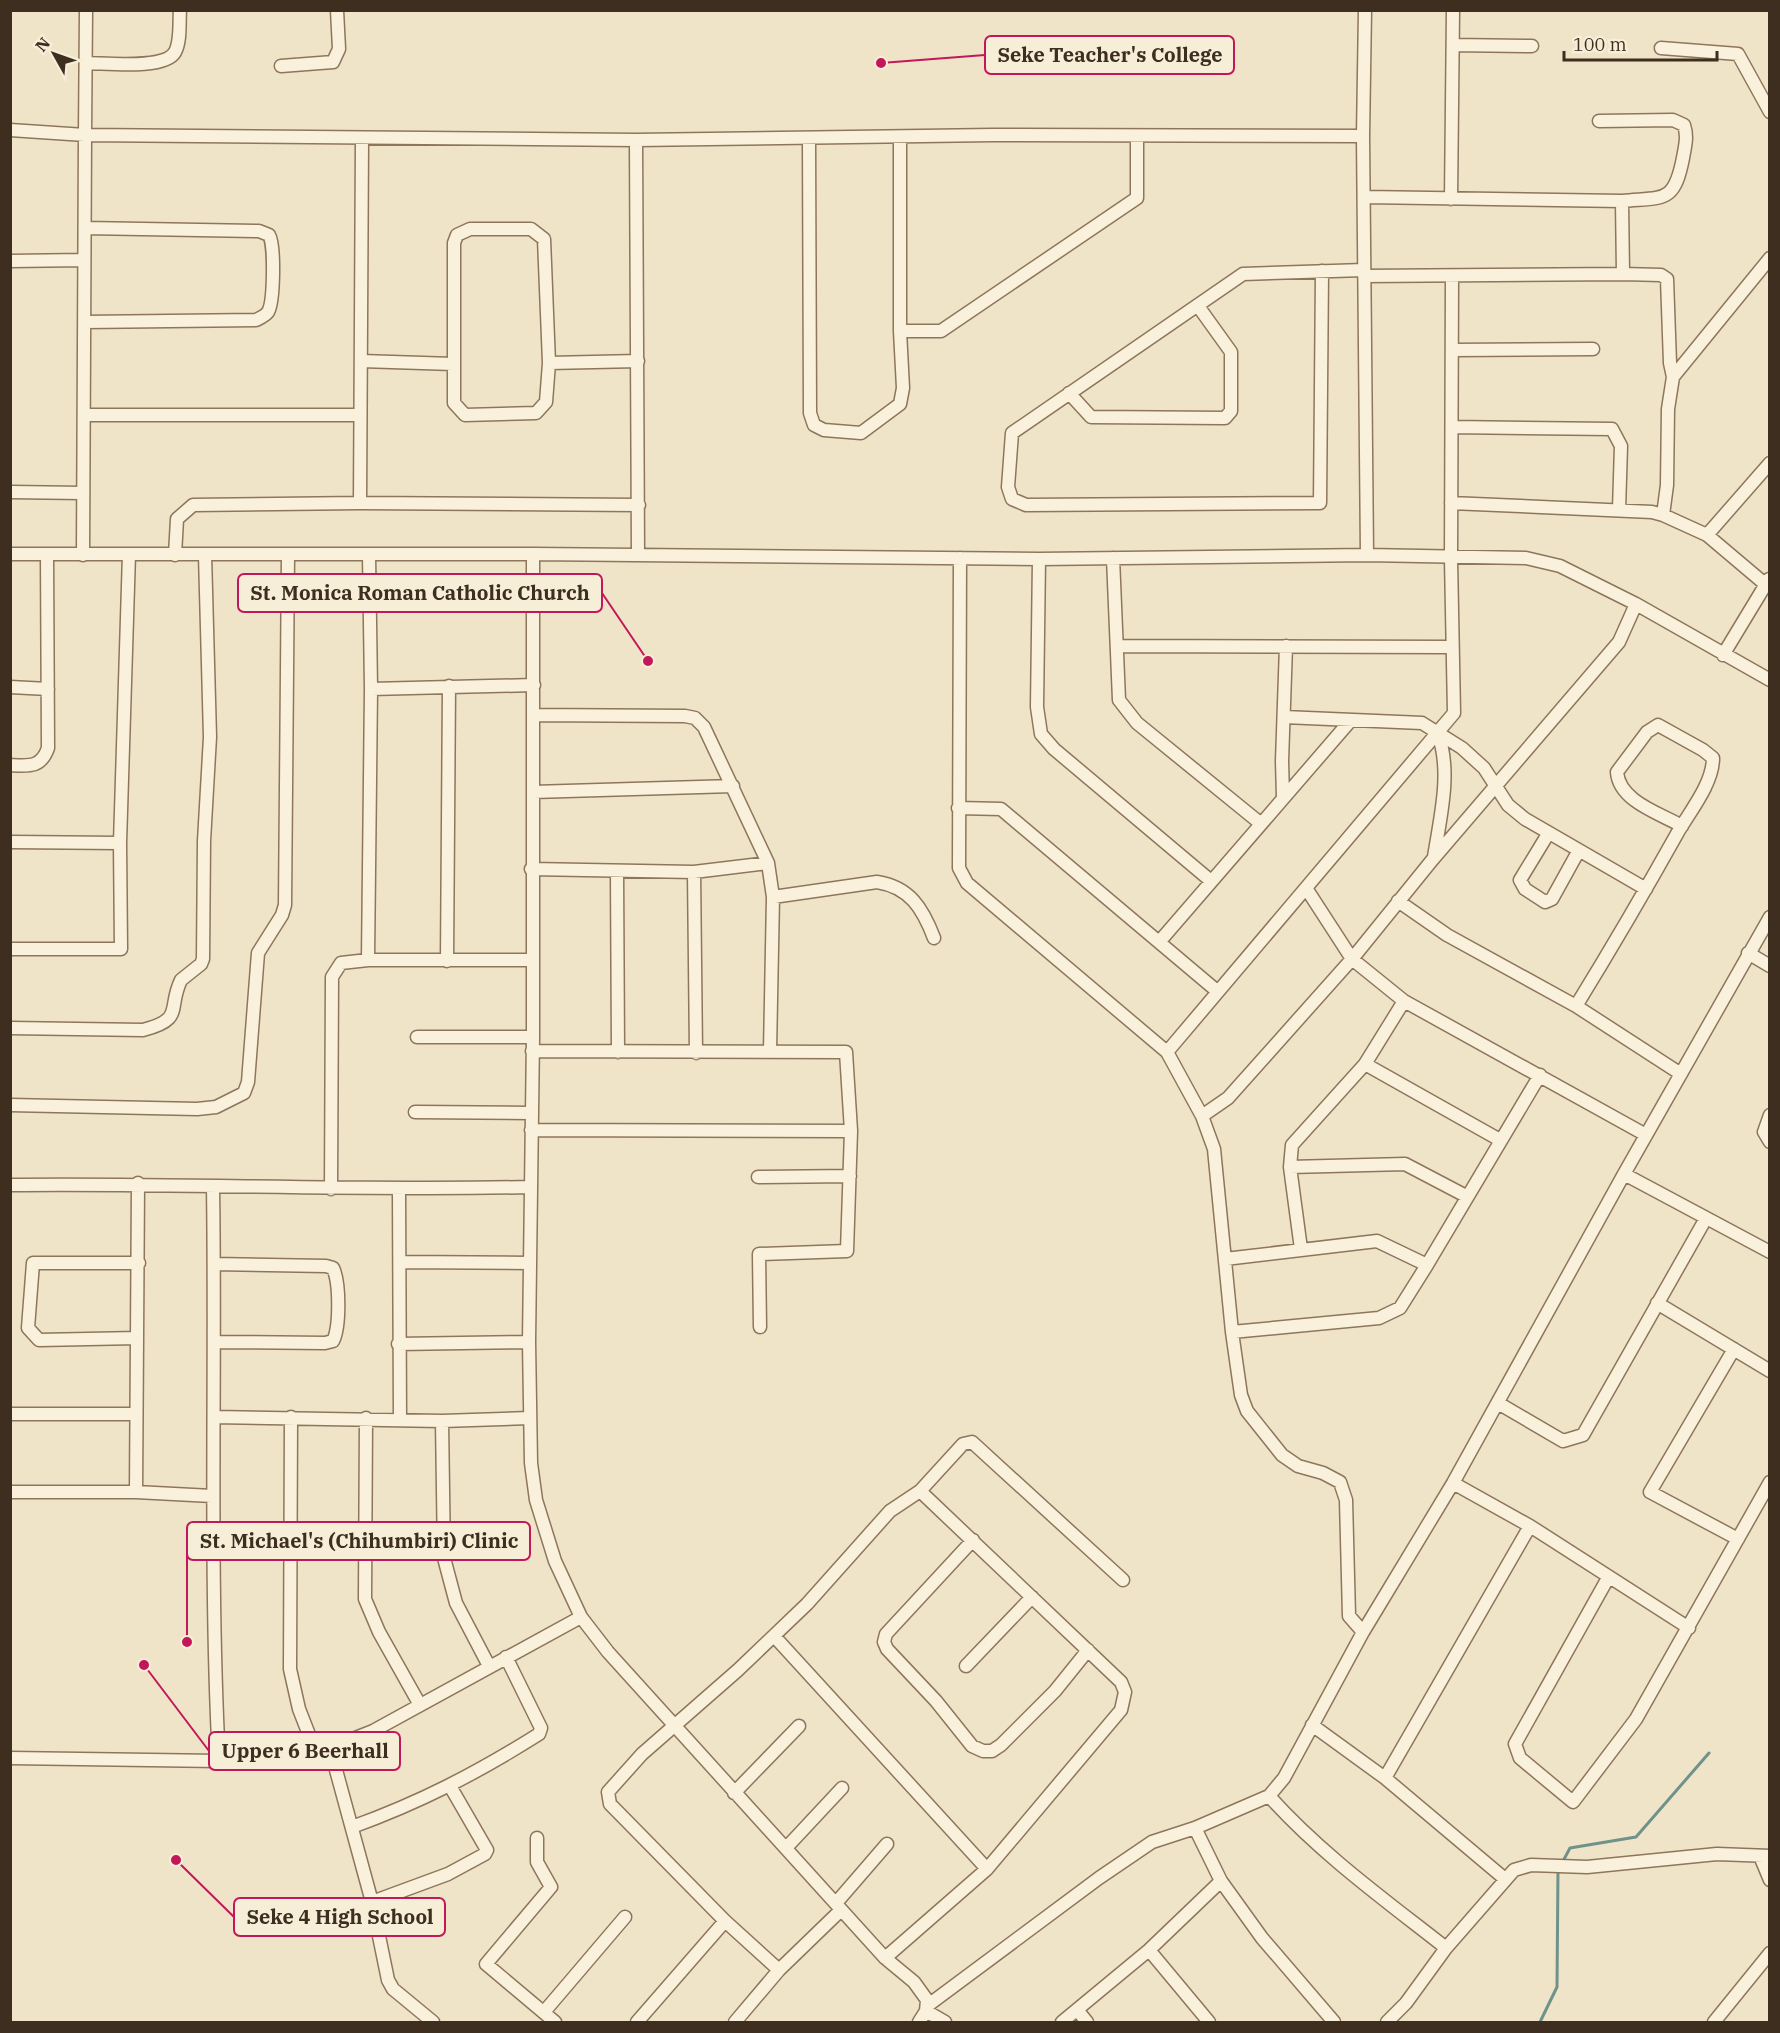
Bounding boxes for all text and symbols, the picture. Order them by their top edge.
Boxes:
north arrow [24,24,84,84]
scale bar [1564,24,1717,62]
text: N [31,33,54,56]
text: 100 m [1573,33,1627,56]
callout: Seke Teacher's College [985,36,1234,74]
text: Seke Teacher's College [997,41,1223,68]
callout: St. Monica Roman Catholic Church [238,574,602,612]
text: St. Monica Roman Catholic Church [250,579,590,606]
callout: St. Michael's (Chihumbiri) Clinic [187,1522,530,1560]
text: St. Michael's (Chihumbiri) Clinic [200,1527,519,1554]
callout: Upper 6 Beerhall [209,1732,400,1770]
text: Upper 6 Beerhall [221,1737,389,1764]
callout: Seke 4 High School [234,1898,445,1936]
text: Seke 4 High School [246,1903,434,1930]

